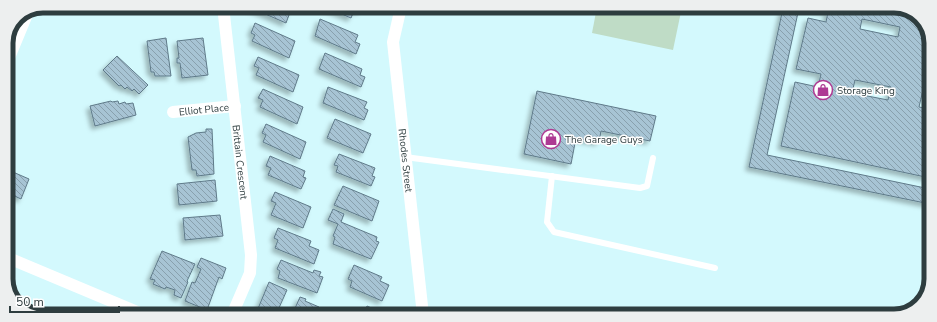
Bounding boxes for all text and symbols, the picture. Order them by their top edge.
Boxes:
shop icon: Storage King [812,79,834,101]
place label: Storage King [837,84,895,98]
street label: Elliot Place [178,101,230,119]
street label: Brittain Crescent [228,124,251,201]
street label: Rhodes Street [395,128,416,193]
shop icon: The Garage Guys [540,128,562,150]
place label: The Garage Guys [565,133,643,147]
scale bar [10,288,119,314]
text: 50 m [16,294,44,310]

